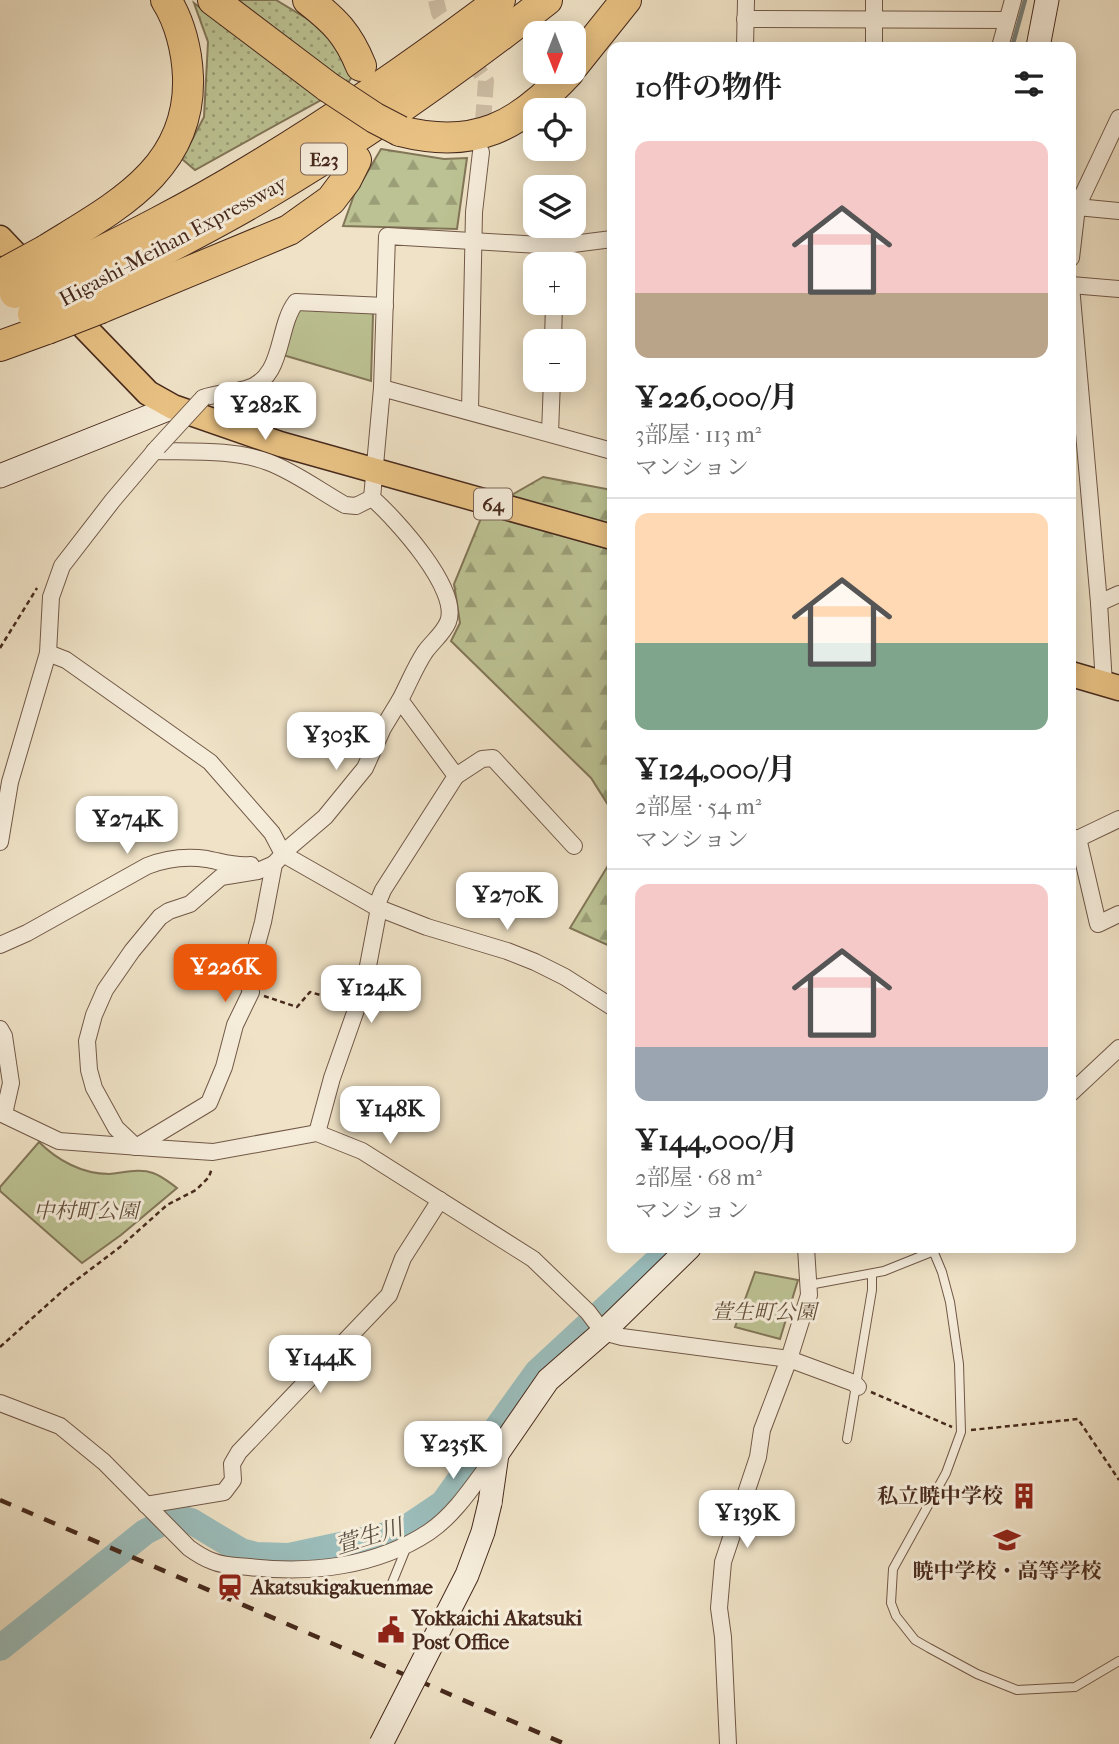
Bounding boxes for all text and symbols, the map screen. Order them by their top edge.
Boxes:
north arrow [523,21,586,84]
map controls [523,21,586,392]
icon: filters [1010,65,1048,103]
text: 10件の物件 [635,70,782,105]
button: locate [523,98,586,161]
road number: E23 [301,144,347,174]
street label: Higashi-Meihan Expressway [55,170,292,311]
button: layers [523,175,586,238]
icon: home [779,187,905,313]
button: + [523,252,586,315]
button: − [523,329,586,392]
text: ¥226,000/月 [635,380,799,415]
pin: ¥282K [216,382,314,442]
text: ¥282K [230,391,300,418]
text: 3部屋 · 113 m² [635,421,761,448]
text: マンション [635,454,749,481]
road number: 64 [474,489,512,520]
icon: home [779,559,905,685]
pin: ¥303K [287,712,385,772]
text: ¥303K [303,721,369,748]
text: ¥124,000/月 [635,752,796,787]
text: 2部屋 · 54 m² [635,793,761,820]
pin: ¥274K [78,796,176,856]
text: ¥274K [92,805,162,832]
text: マンション [635,826,749,853]
pin: ¥270K [458,872,556,932]
text: ¥270K [472,881,542,908]
icon: home [779,930,905,1056]
pin: ¥226K [176,944,274,1004]
text: ¥226K [190,953,260,980]
pin: ¥124K [322,965,420,1025]
text: ¥124K [337,974,405,1001]
pin: ¥148K [341,1086,439,1146]
text: ¥148K [356,1095,424,1122]
text: ¥144,000/月 [635,1123,799,1158]
text: 2部屋 · 68 m² [635,1164,762,1191]
text: マンション [635,1197,749,1224]
park label: 中村町公園 [34,1199,141,1223]
park label: 萱生町公園 [712,1300,819,1324]
pin: ¥144K [271,1336,369,1395]
text: ¥144K [285,1344,355,1371]
pin: ¥235K [404,1422,502,1481]
text: ¥235K [420,1430,486,1457]
building icon: 私立暁中学校 [1009,1481,1039,1511]
place label: 私立暁中学校 [877,1484,1003,1508]
pin: ¥139K [698,1490,796,1550]
text: ¥139K [715,1499,779,1526]
water label: 萱生川 [332,1513,409,1559]
school or university icon: 暁中学校・高等学校 [992,1525,1022,1555]
place label: 暁中学校・高等学校 [913,1559,1102,1583]
station icon: Akatsukigakuenmae [215,1572,245,1602]
place label: Akatsukigakuenmae [249,1575,433,1599]
place label: Yokkaichi Akatsuki Post Office [411,1606,583,1654]
public building icon: Yokkaichi Akatsuki Post Office [376,1615,406,1645]

